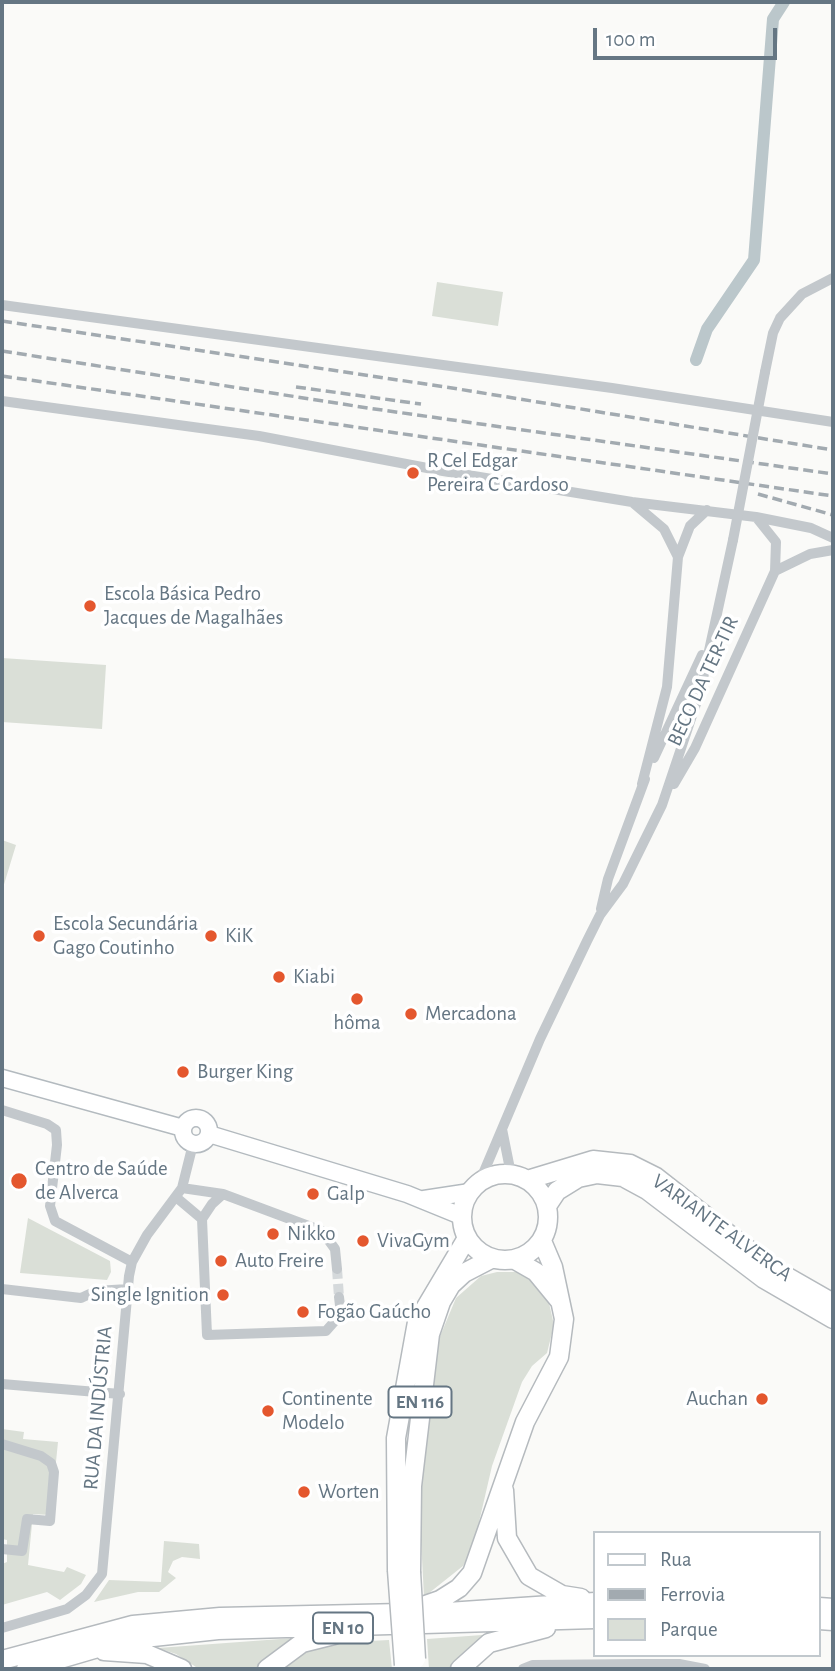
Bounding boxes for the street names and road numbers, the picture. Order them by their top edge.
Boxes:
street label: BECO DA TER-TIR [662,612,744,750]
street label: VARIANTE ALVERCA [647,1169,797,1287]
street label: RUA DA INDÚSTRIA [78,1325,118,1491]
road number: EN 116 [388,1386,452,1418]
road number: EN 10 [313,1612,373,1644]

